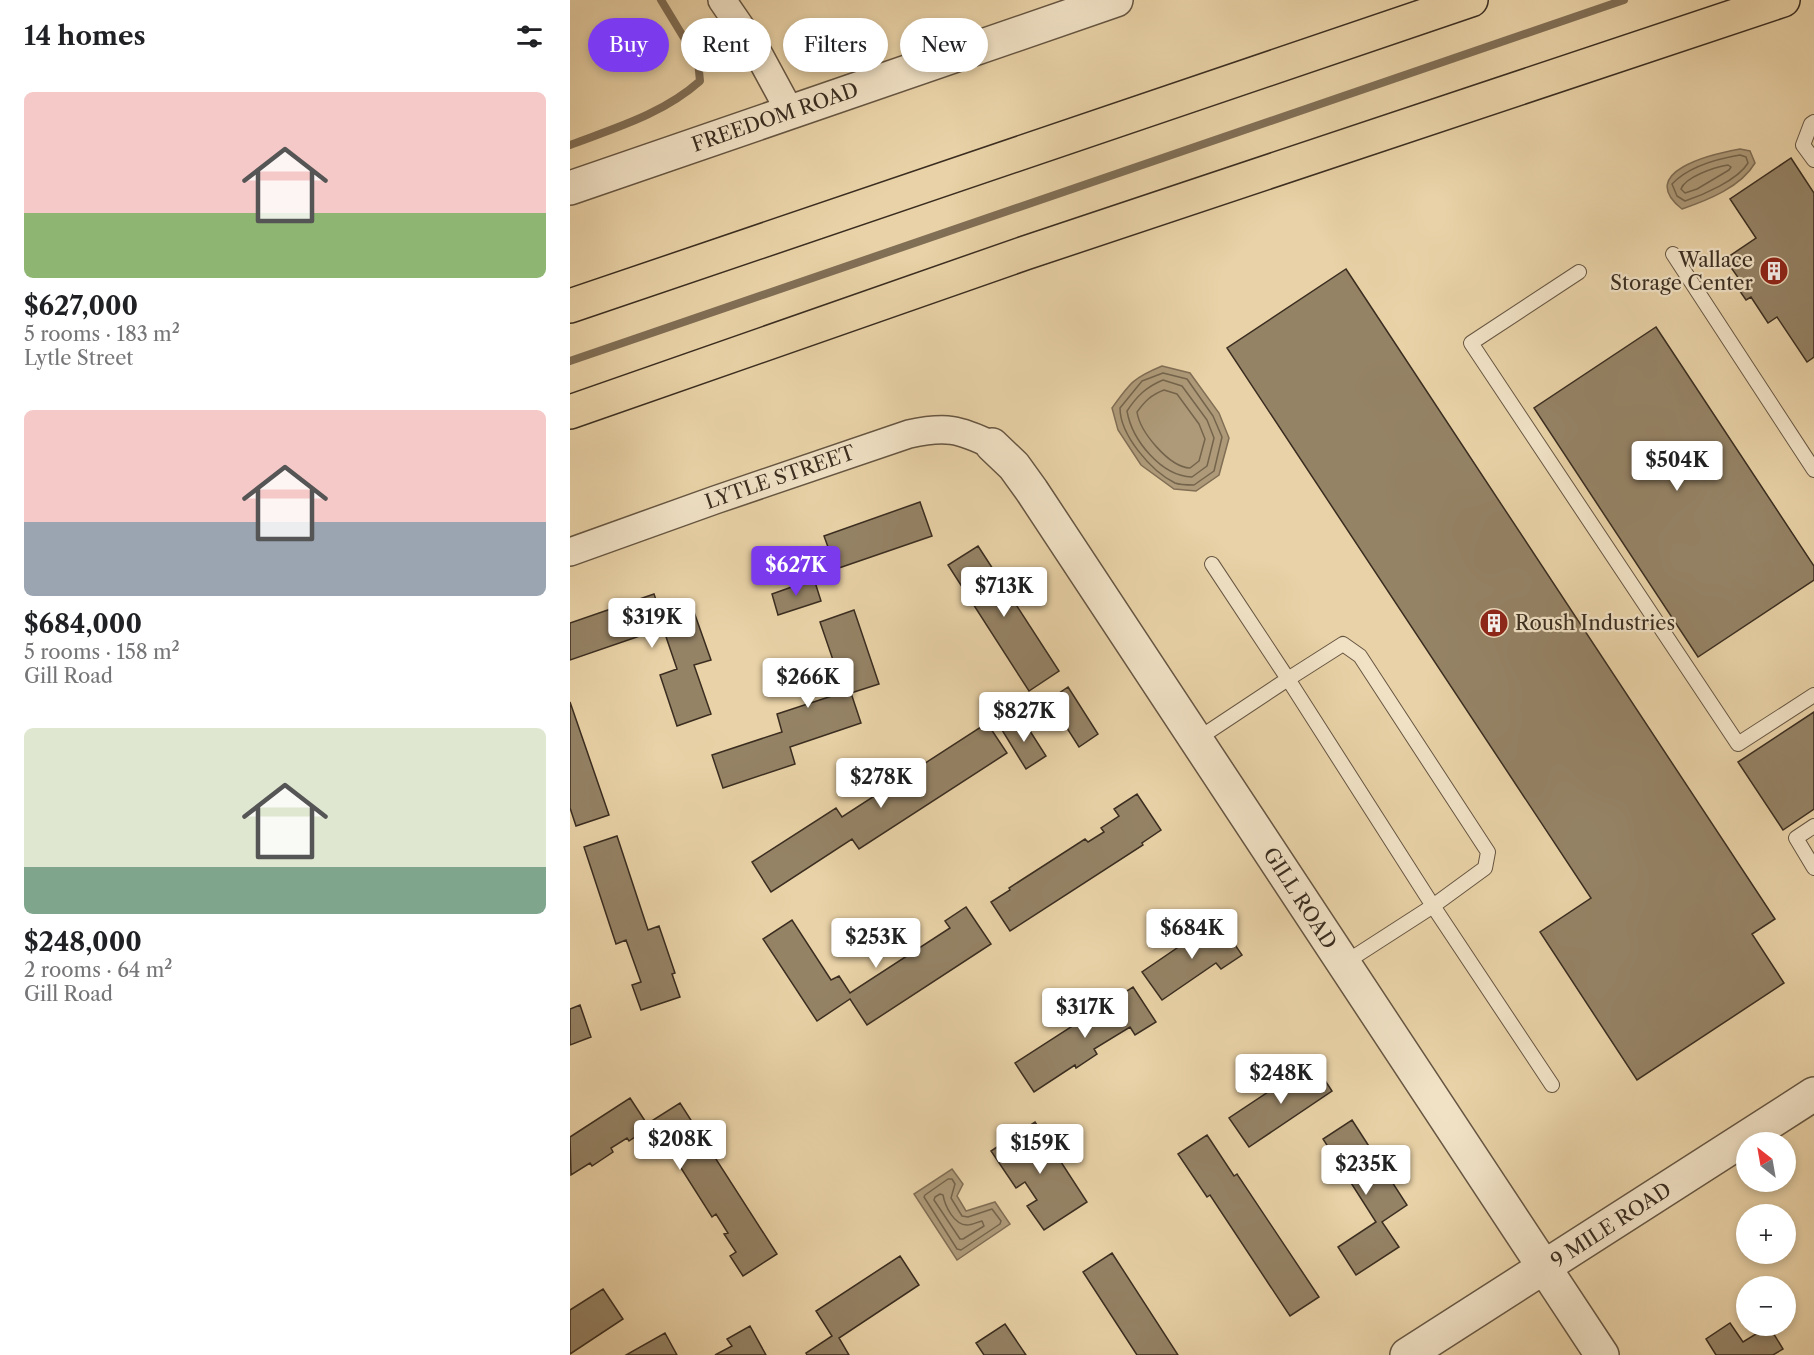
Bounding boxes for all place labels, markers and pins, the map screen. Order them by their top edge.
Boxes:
place label: Wallace Storage Center [1610,248,1754,295]
building icon: Wallace Storage Center [1758,255,1790,287]
pin: $504K [1635,441,1719,492]
pin: $627K [754,546,838,597]
pin: $713K [962,567,1046,618]
pin: $319K [610,598,694,649]
building icon: Roush Industries [1478,607,1510,639]
place label: Roush Industries [1515,611,1675,635]
pin: $266K [766,658,850,709]
pin: $827K [982,692,1066,743]
pin: $278K [839,758,923,809]
pin: $684K [1150,909,1234,960]
pin: $253K [834,918,918,969]
pin: $317K [1043,988,1127,1039]
pin: $248K [1239,1054,1323,1105]
pin: $208K [638,1120,722,1171]
pin: $159K [998,1124,1082,1175]
pin: $235K [1324,1145,1408,1196]

